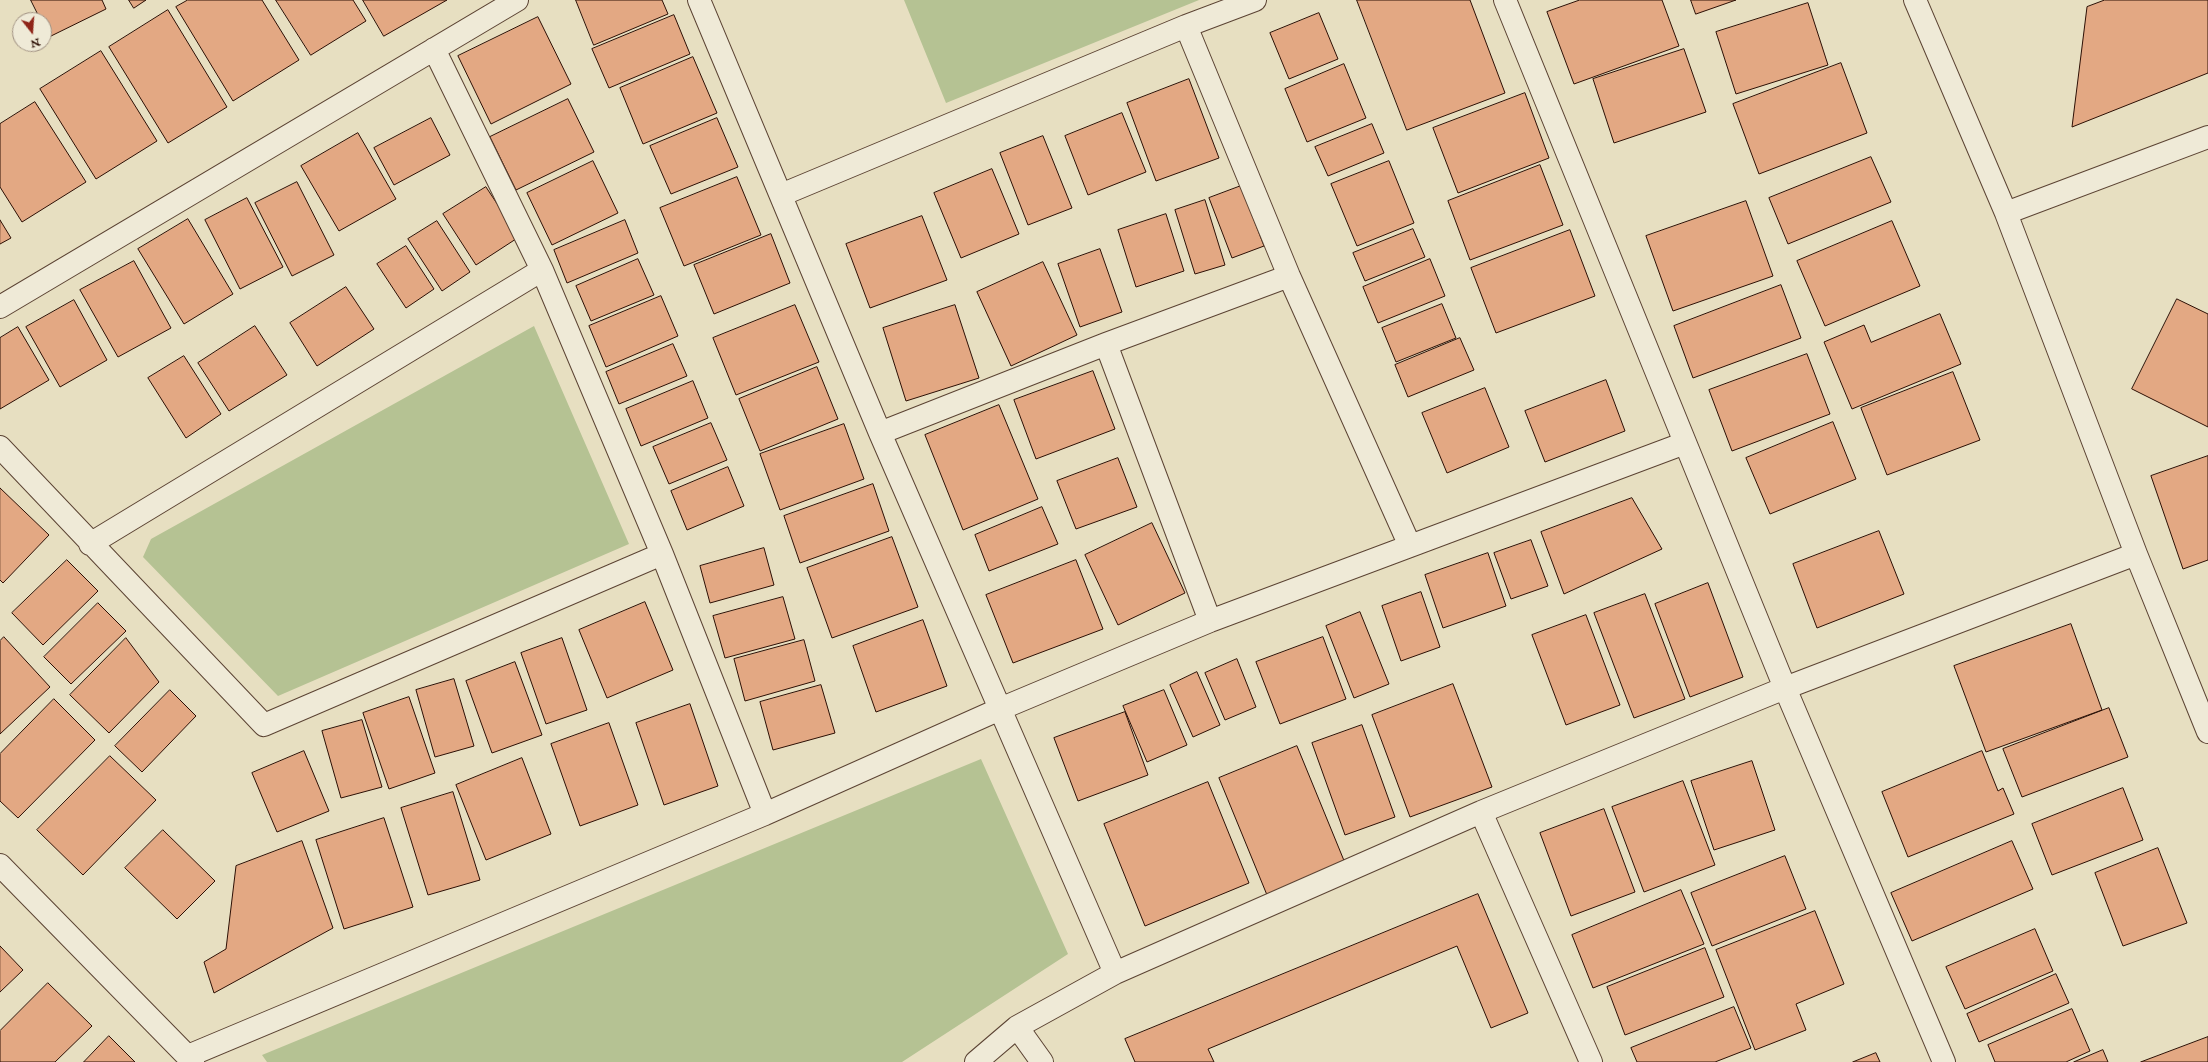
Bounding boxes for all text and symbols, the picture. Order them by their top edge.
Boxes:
north arrow [12,12,52,52]
text: N [29,34,42,51]

